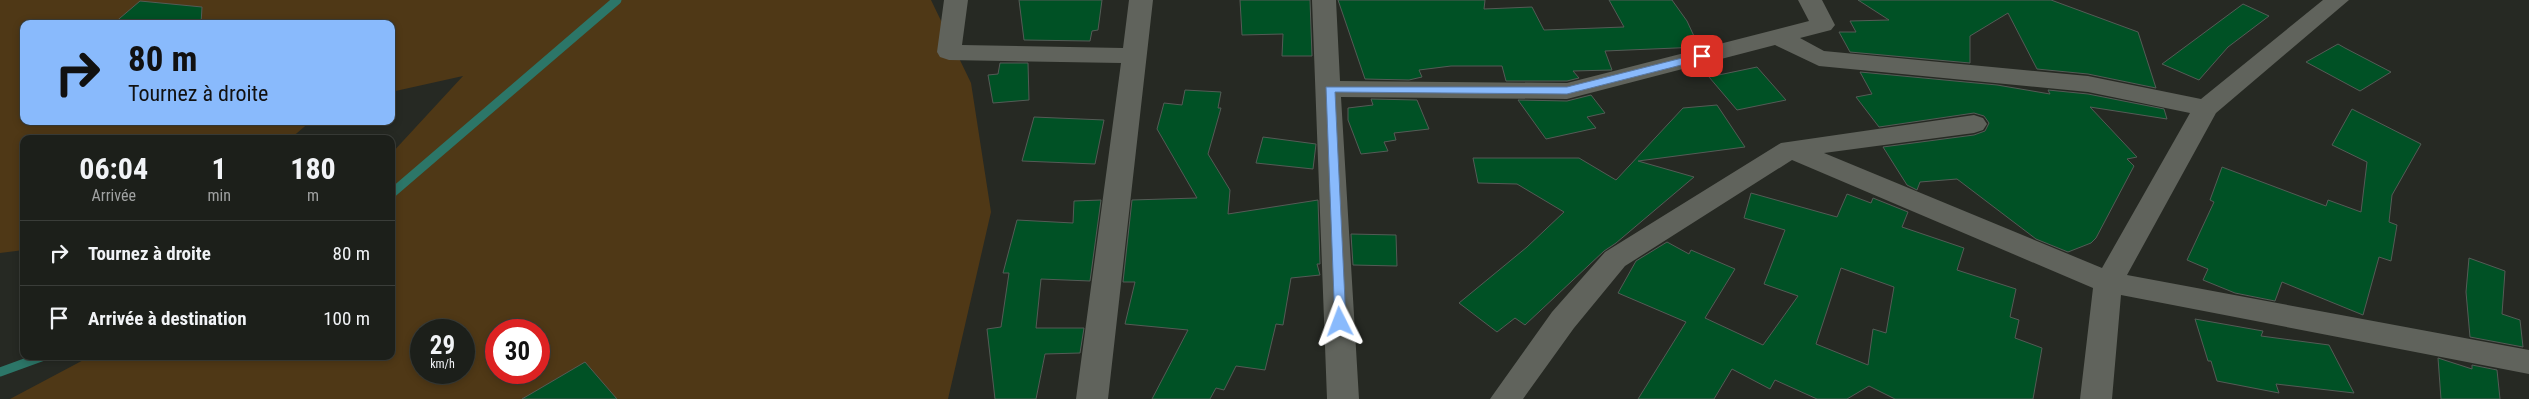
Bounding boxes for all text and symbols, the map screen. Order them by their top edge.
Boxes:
pin [1681,35,1723,77]
text: 80 m [128,39,197,80]
icon: right [45,40,110,105]
icon: arrive [1688,42,1716,70]
text: Tournez à droite [128,81,268,106]
text: 06:04 [79,151,148,186]
text: 1 [212,151,227,186]
text: 180 [290,151,336,186]
text: Arrivée [92,186,136,205]
text: min [207,186,231,205]
text: m [307,186,319,205]
icon: right [45,239,73,267]
text: Tournez à droite [88,242,211,265]
text: 80 m [333,242,370,265]
position arrow [1313,295,1365,347]
icon: arrive [45,304,73,332]
text: Arrivée à destination [88,307,247,330]
text: 100 m [323,307,370,330]
speed limit sign: 30 [485,319,550,384]
text: 29 [430,331,455,360]
text: km/h [430,357,455,371]

